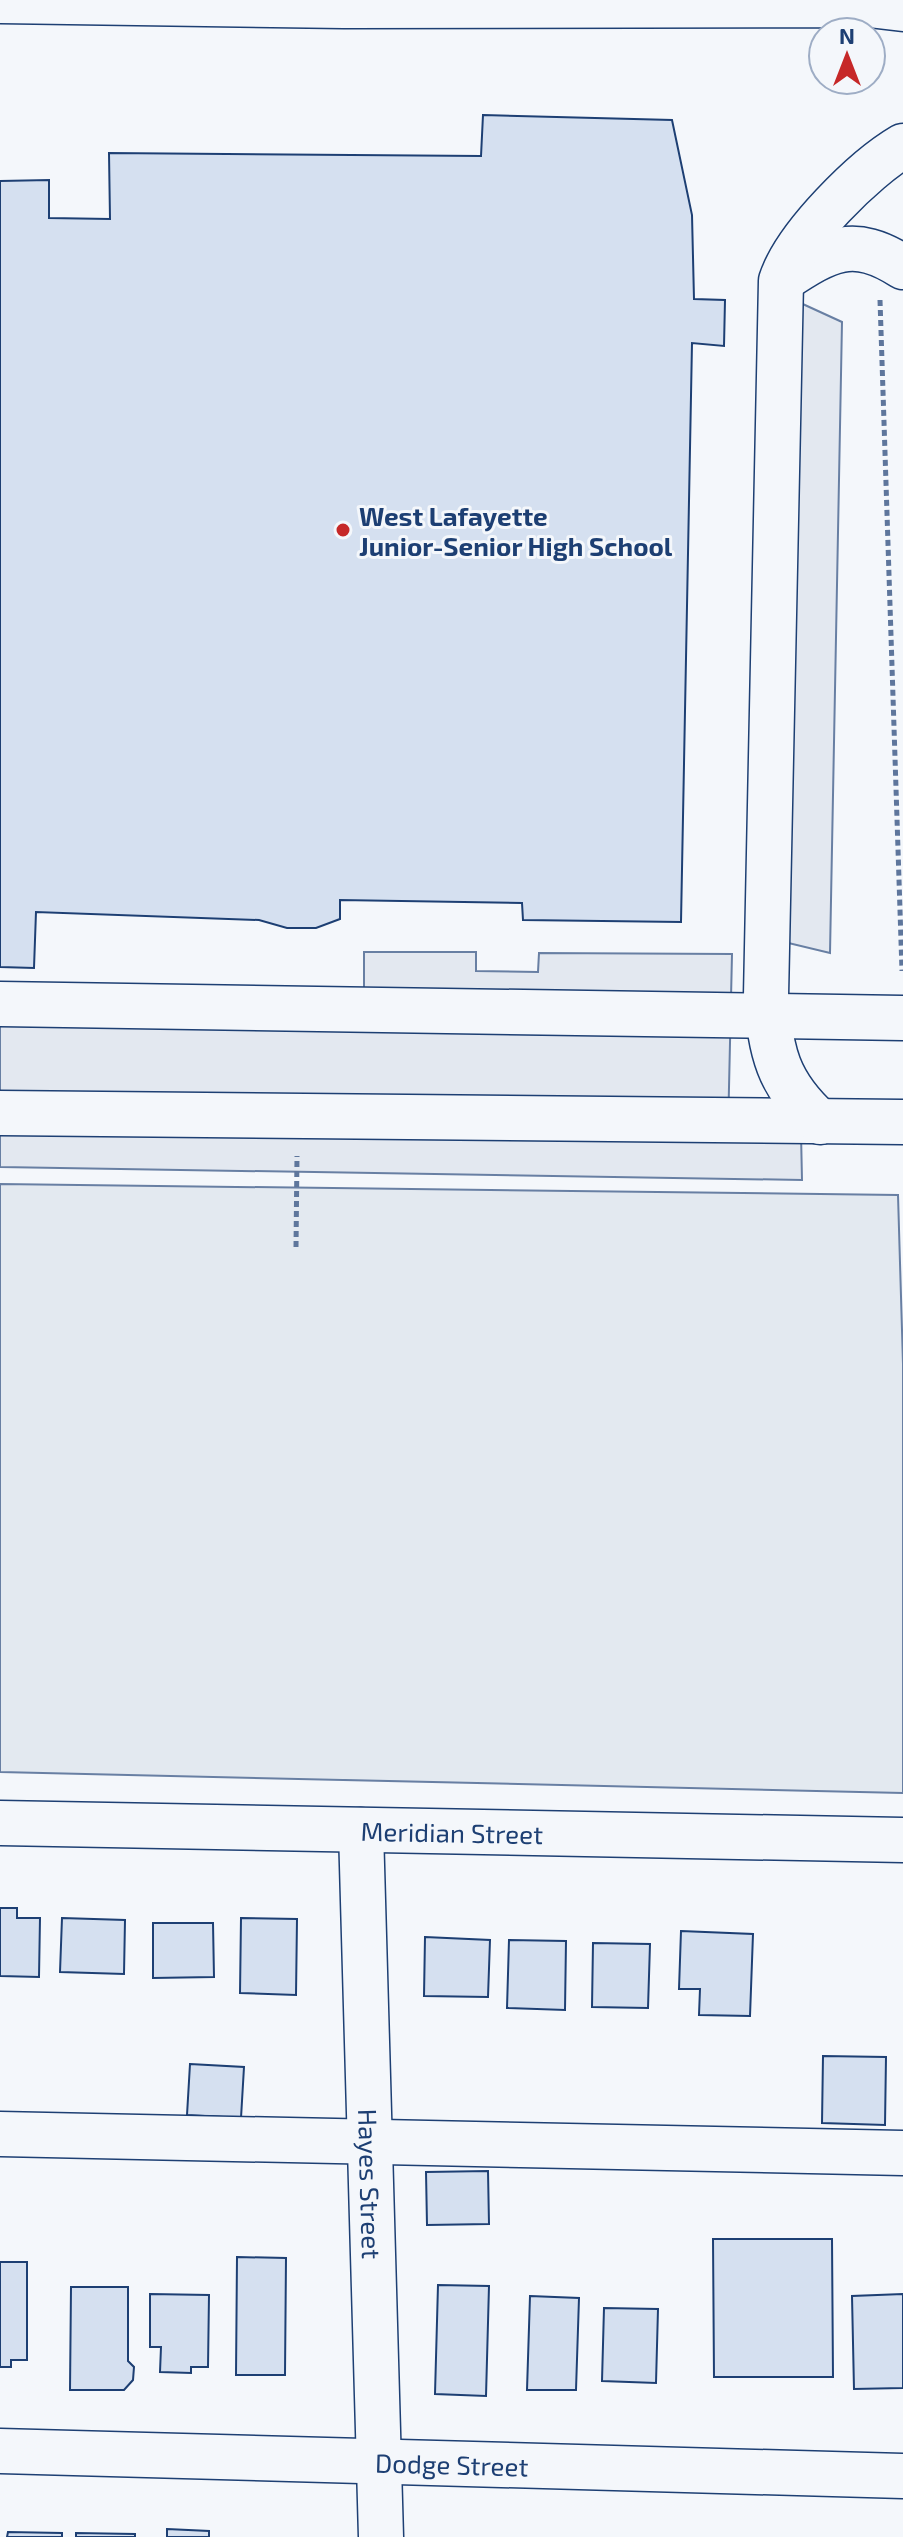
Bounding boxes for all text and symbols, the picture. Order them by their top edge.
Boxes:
north arrow [807,16,887,96]
text: N [839,22,855,48]
place label: West Lafayette Junior-Senior High School [359,500,673,561]
marker: West Lafayette Junior-Senior High School [334,521,352,539]
street label: Meridian Street [360,1814,544,1849]
street label: Hayes Street [353,2108,389,2260]
street label: Dodge Street [375,2446,529,2481]

